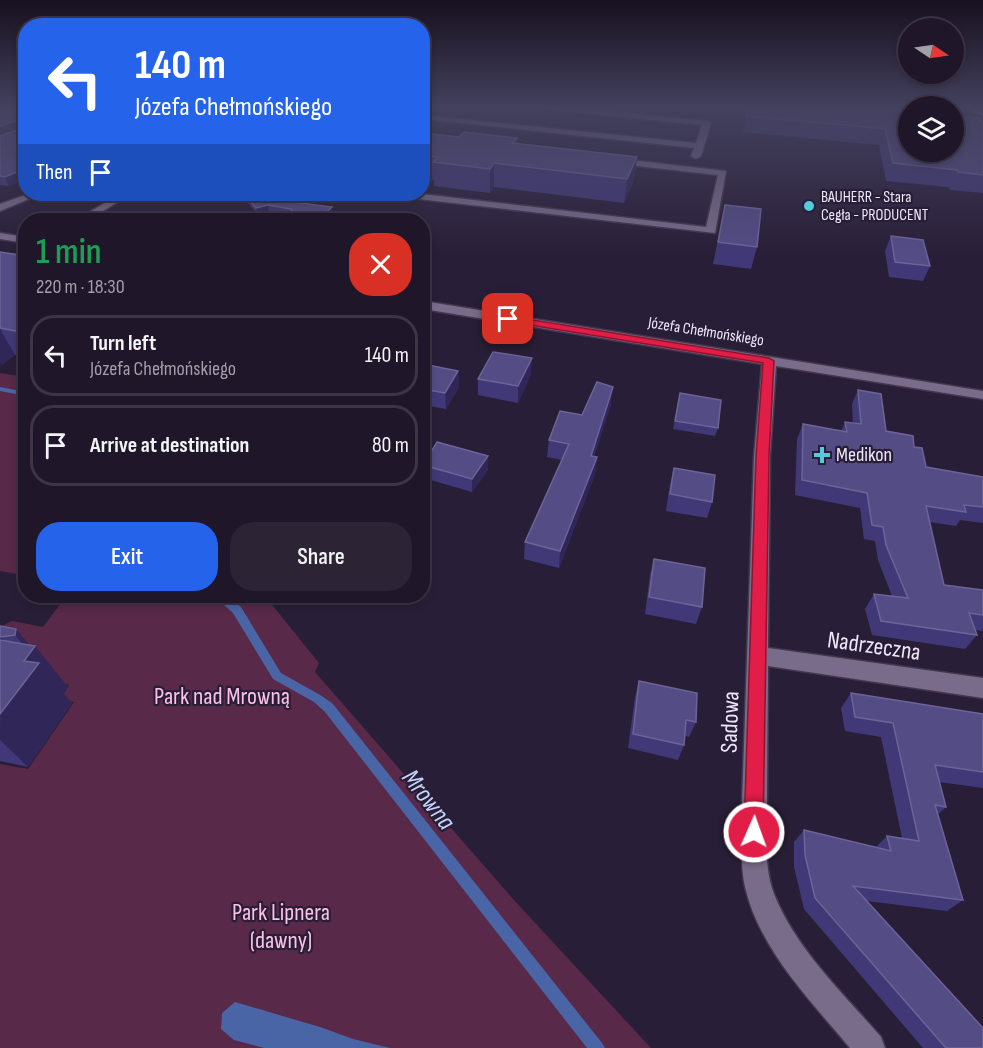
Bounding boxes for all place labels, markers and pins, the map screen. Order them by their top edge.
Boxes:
place label: BAUHERR - Stara Cegła - PRODUCENT [821,188,929,225]
marker: BAUHERR - Stara Cegła - PRODUCENT [802,199,816,213]
pin [482,293,533,344]
place label: Medikon [836,443,892,467]
marker: Medikon [813,446,831,464]

